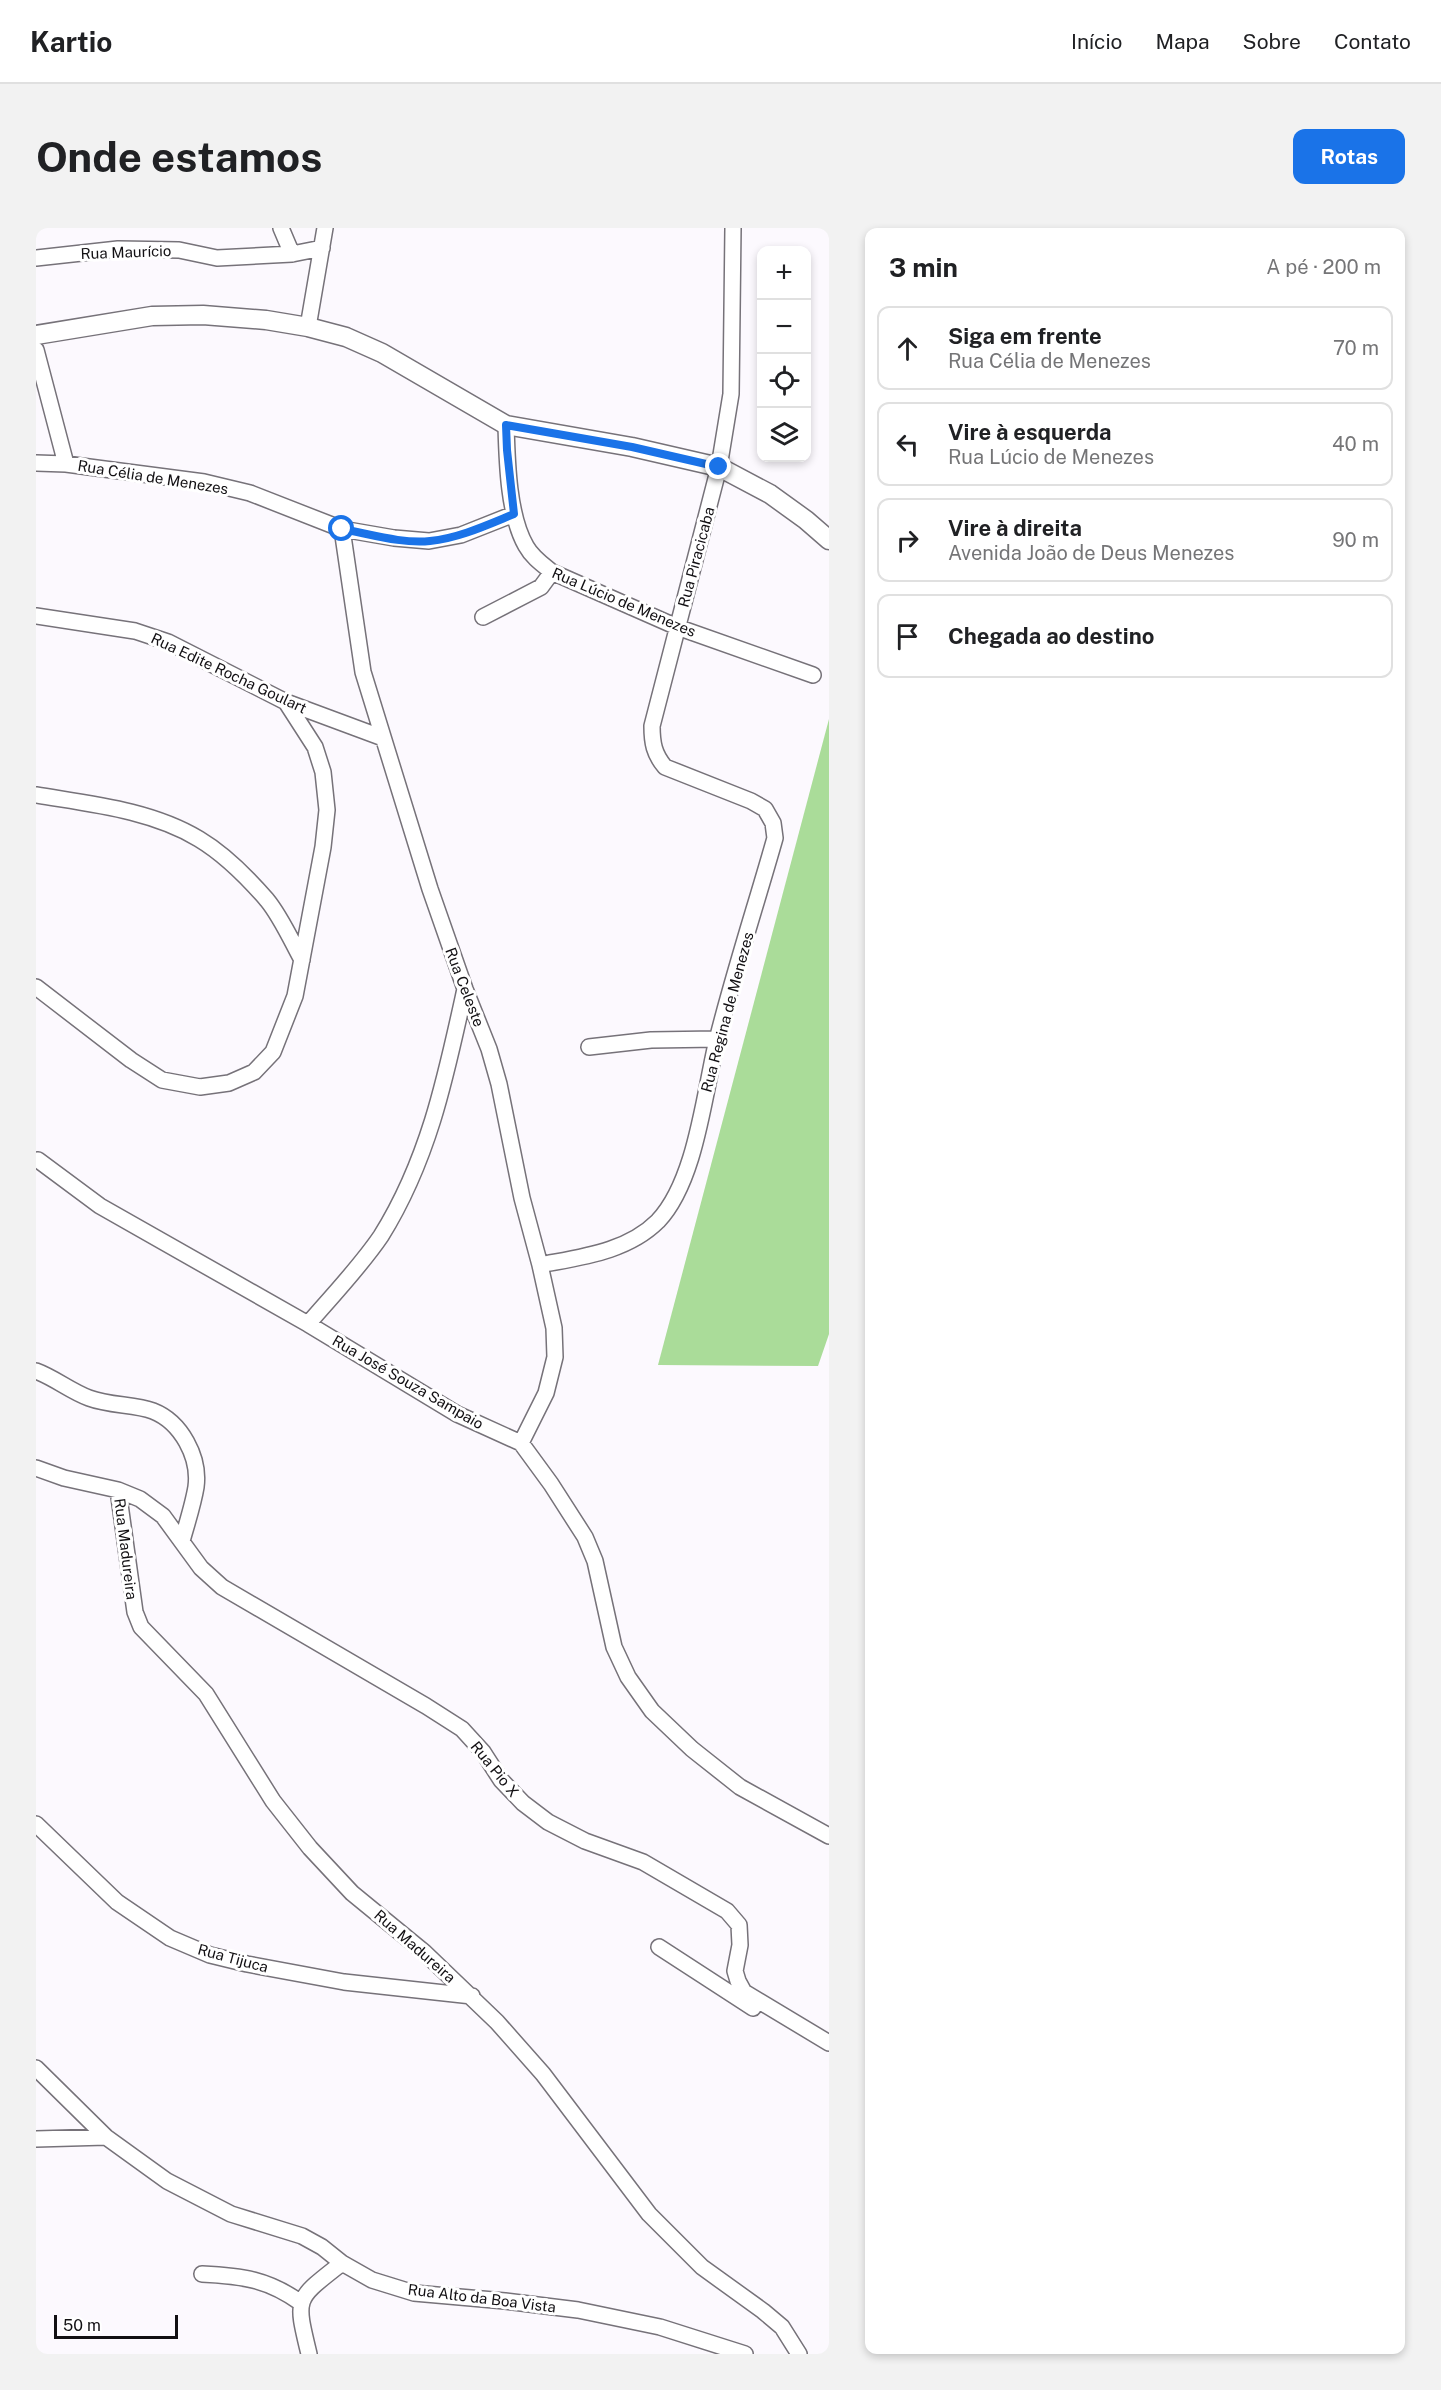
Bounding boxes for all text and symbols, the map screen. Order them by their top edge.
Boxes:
text: Kartio [30,25,112,58]
text: Início [1071,29,1122,54]
text: Mapa [1155,29,1210,54]
text: Sobre [1243,29,1301,54]
text: Contato [1334,29,1411,54]
button: Rotas [1293,129,1405,184]
text: Onde estamos [36,132,322,181]
street label: Rua Maurício [80,242,172,262]
map controls [757,246,811,462]
button: + [757,246,811,300]
text: 3 min [889,252,958,283]
text: A pé · 200 m [1266,255,1381,279]
button: − [757,300,811,354]
text: Siga em frente [948,323,1102,349]
icon: ahead [891,332,924,365]
text: 70 m [1333,336,1379,360]
text: Rua Célia de Menezes [948,349,1151,373]
button: locate [757,354,811,408]
button: layers [757,408,811,462]
text: Vire à esquerda [948,419,1112,445]
icon: left [891,428,924,461]
text: 40 m [1332,432,1379,456]
text: Rua Lúcio de Menezes [948,445,1154,469]
route end [705,453,731,479]
street label: Rua Célia de Menezes [76,457,230,497]
street label: Rua Piracicaba [674,505,718,609]
route start [328,515,354,541]
text: Vire à direita [948,515,1082,541]
icon: right [891,524,924,557]
text: 90 m [1332,528,1379,552]
text: Avenida João de Deus Menezes [948,541,1234,565]
street label: Rua Lúcio de Menezes [550,564,698,640]
icon: arrive [891,620,924,653]
text: Chegada ao destino [948,623,1154,649]
street label: Rua Edite Rocha Goulart [148,629,310,717]
street label: Rua Regina de Menezes [697,930,757,1094]
street label: Rua Celeste [442,945,488,1029]
street label: Rua José Souza Sampaio [329,1332,487,1432]
street label: Rua Madureira [111,1497,141,1601]
street label: Rua Pio X [468,1738,522,1800]
street label: Rua Madureira [371,1906,459,1986]
street label: Rua Tijuca [196,1940,270,1976]
street label: Rua Alto da Boa Vista [407,2280,557,2316]
scale bar [54,2312,178,2340]
text: 50 m [63,2316,101,2335]

